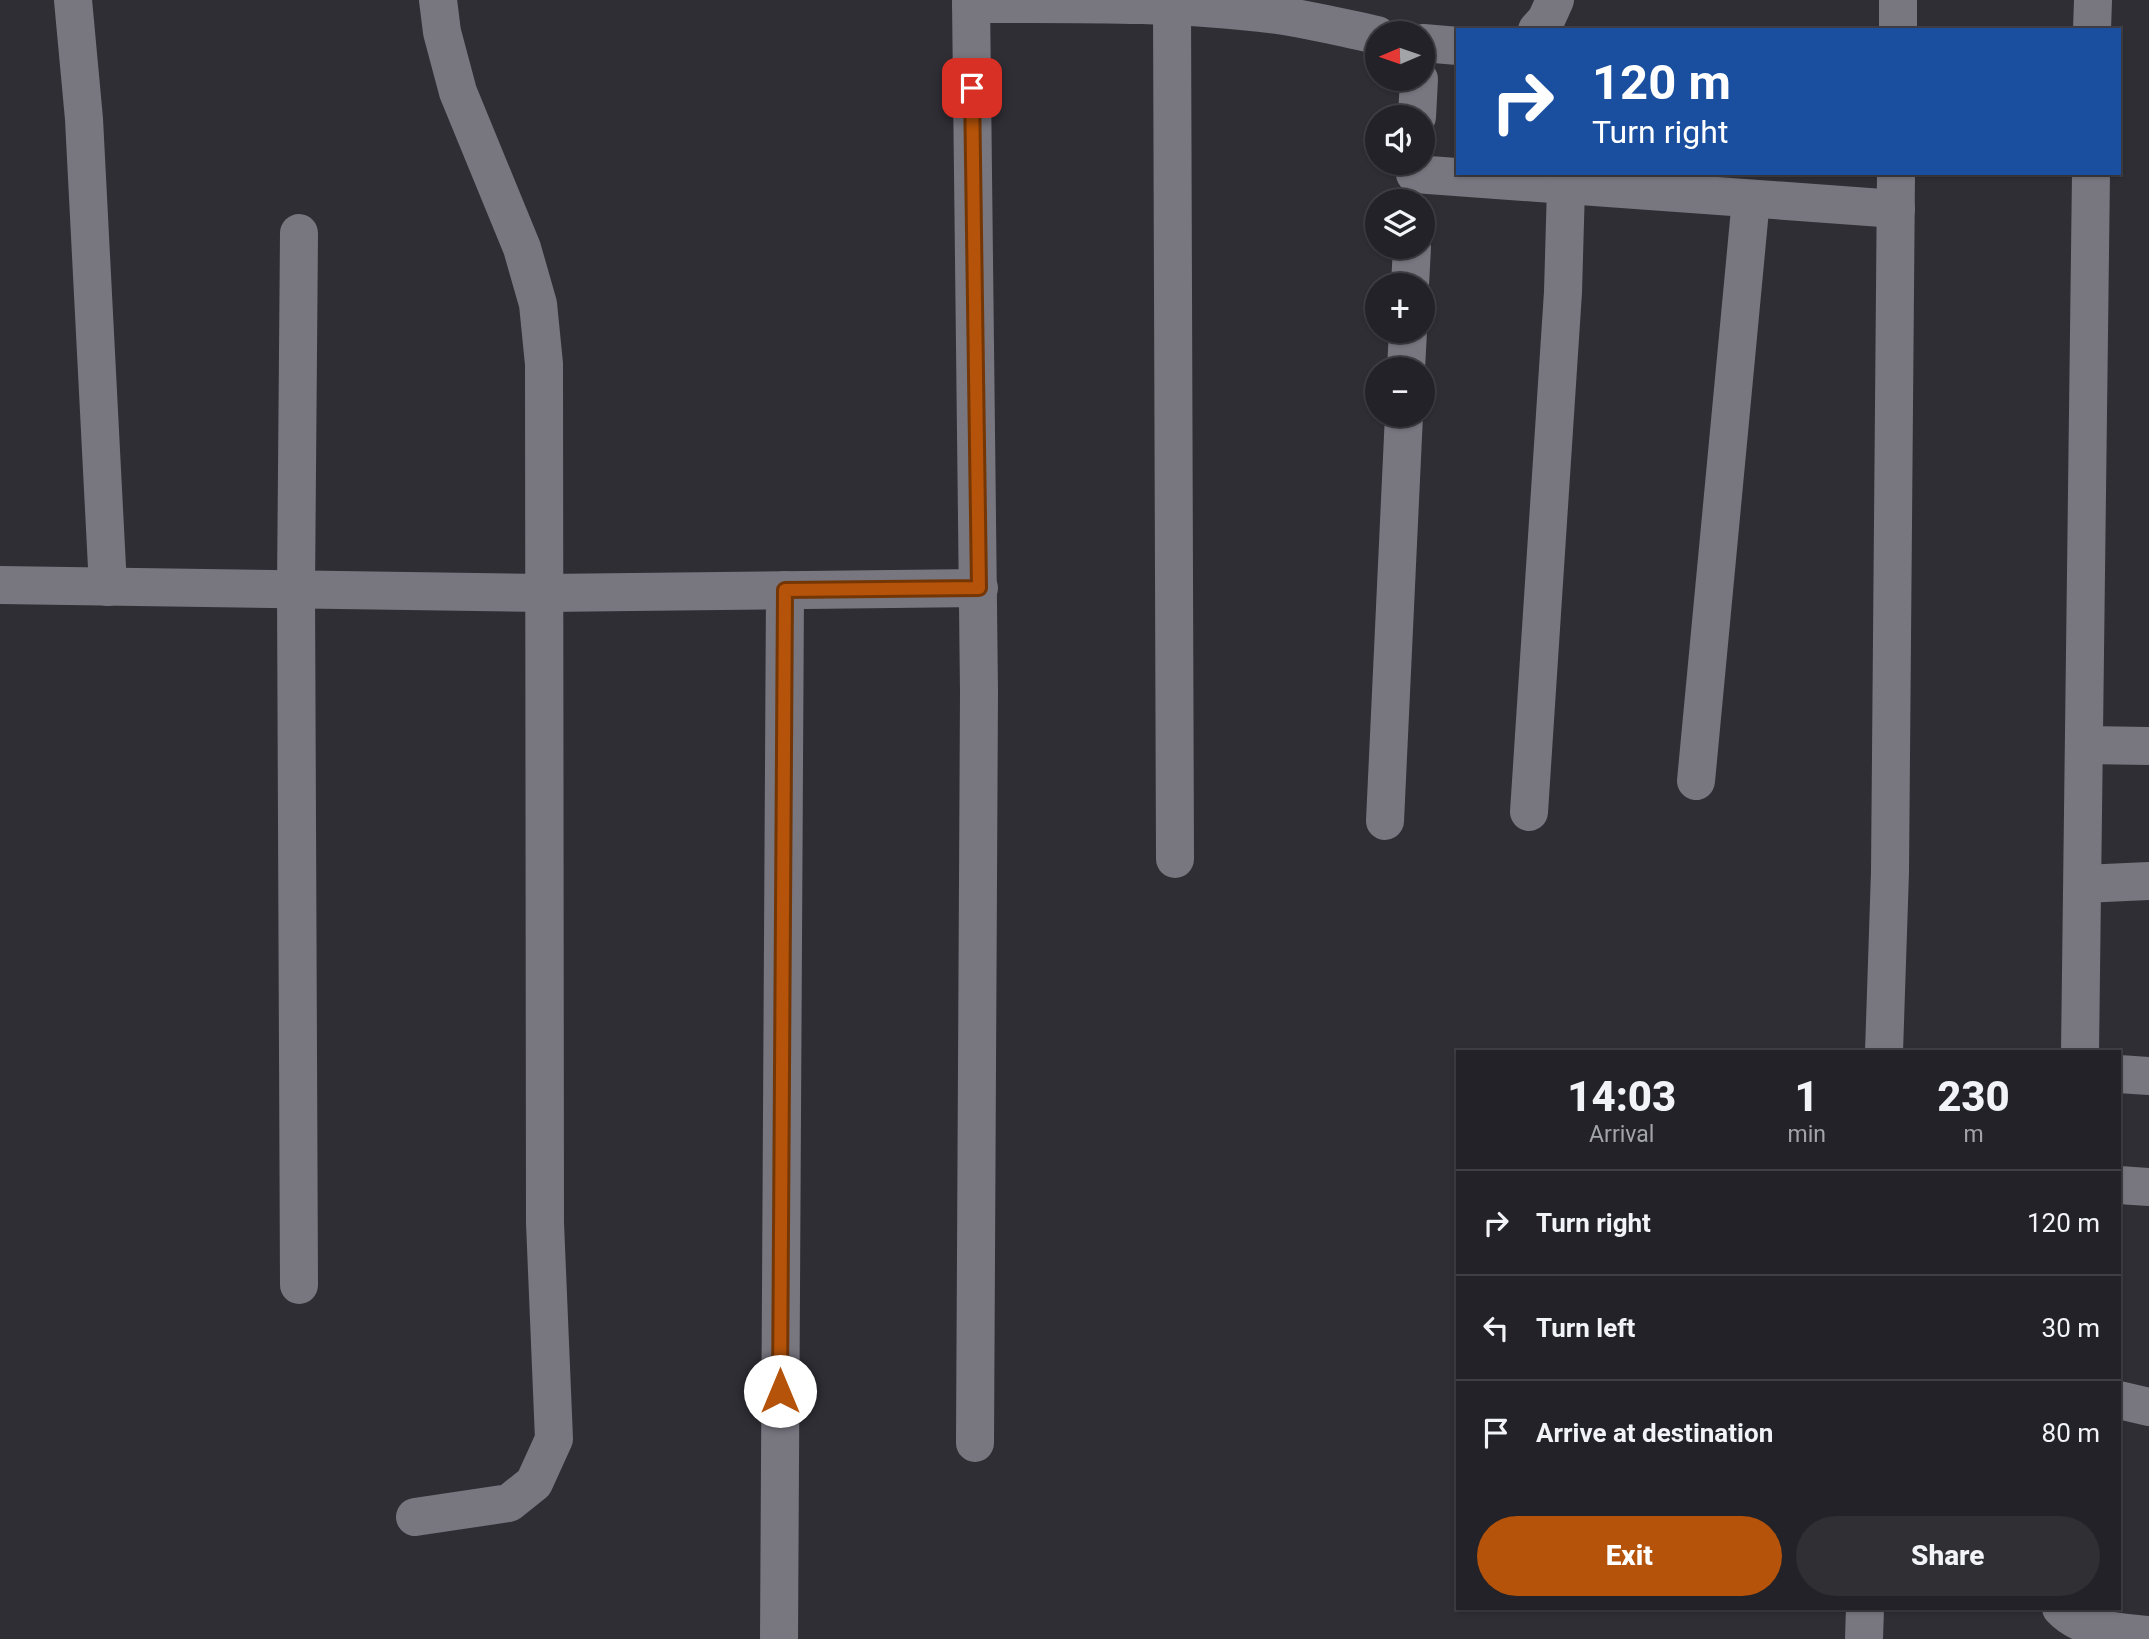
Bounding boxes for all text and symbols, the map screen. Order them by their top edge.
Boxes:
north arrow [1365,21,1435,91]
map controls [1365,21,1435,427]
text: 120 m [1592,54,1731,111]
icon: right [1477,56,1568,147]
pin [942,58,1002,118]
icon: arrive [953,69,991,107]
button: sound [1365,105,1435,175]
text: Turn right [1592,113,1728,151]
button: layers [1365,189,1435,259]
button: + [1365,273,1435,343]
button: − [1365,357,1435,427]
text: 14:03 [1567,1072,1676,1121]
text: 1 [1795,1072,1819,1121]
text: 230 [1937,1072,2010,1121]
text: Arrival [1589,1121,1654,1148]
text: min [1787,1121,1826,1148]
text: m [1963,1121,1984,1148]
icon: right [1477,1204,1515,1242]
text: Turn right [1536,1208,1651,1238]
text: 120 m [2027,1208,2100,1238]
icon: left [1477,1309,1515,1347]
text: Turn left [1536,1313,1635,1343]
text: 30 m [2042,1313,2100,1343]
position arrow [743,1354,817,1428]
icon: arrive [1477,1414,1515,1452]
text: Arrive at destination [1536,1418,1773,1448]
text: 80 m [2042,1418,2100,1448]
button: Exit [1477,1516,1782,1596]
button: Share [1796,1516,2100,1596]

